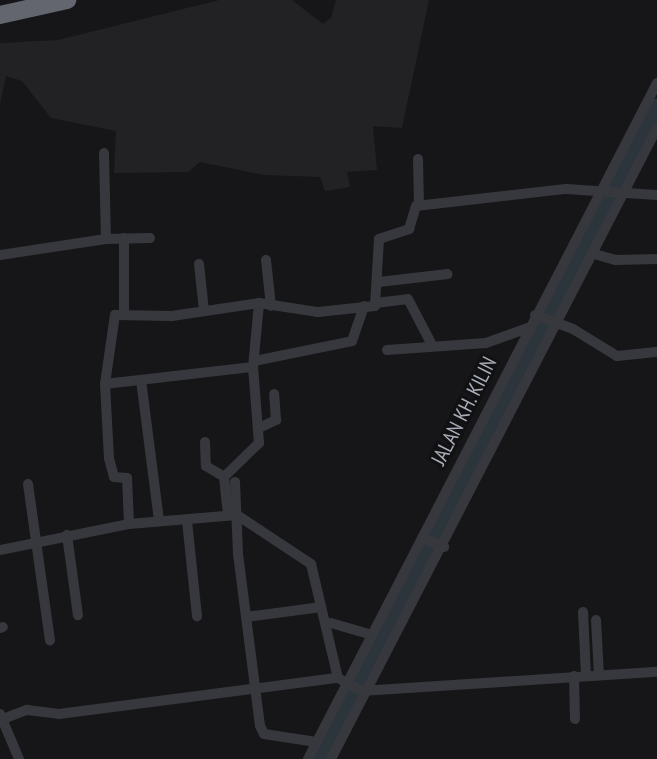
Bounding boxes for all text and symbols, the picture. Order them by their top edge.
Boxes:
street label: JALAN KH. KILIN [426,352,502,470]

